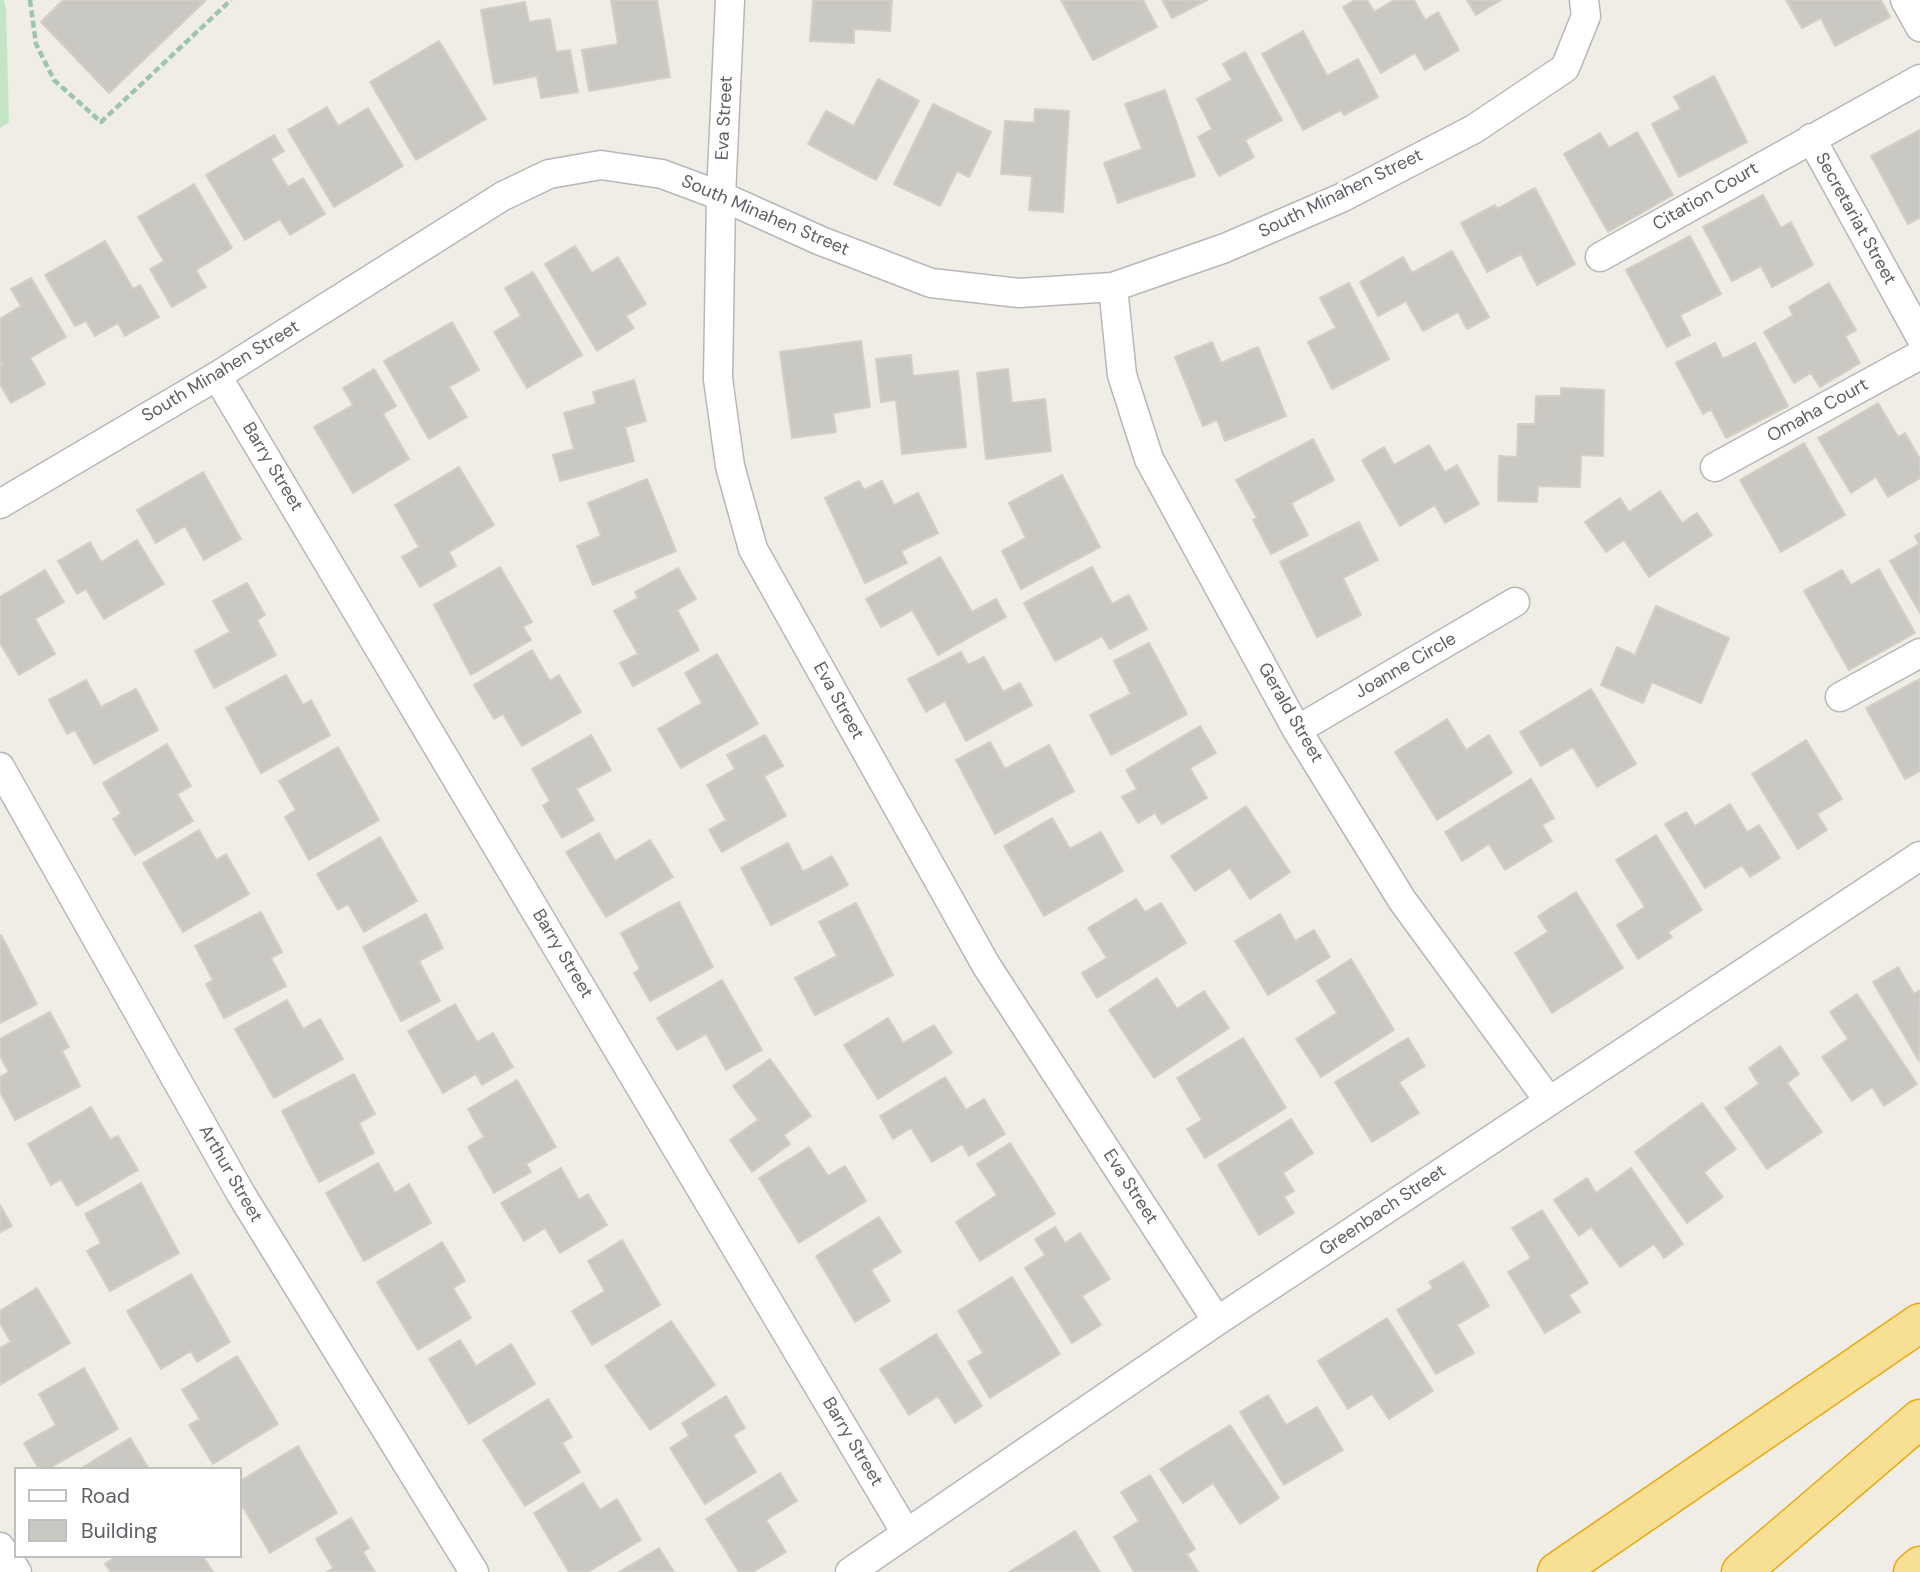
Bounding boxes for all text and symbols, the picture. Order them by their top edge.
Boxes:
street label: Eva Street [712,75,738,161]
street label: South Minahen Street [1255,145,1427,243]
street label: Secretariat Street [1810,149,1900,289]
street label: Citation Court [1649,158,1763,236]
street label: South Minahen Street [678,171,852,261]
street label: South Minahen Street [138,316,304,428]
street label: Omaha Court [1764,374,1872,448]
street label: Barry Street [237,419,307,515]
street label: Joanne Circle [1352,628,1460,704]
street label: Eva Street [808,659,868,743]
street label: Gerald Street [1253,659,1327,767]
street label: Barry Street [527,906,597,1002]
street label: Arthur Street [193,1121,267,1227]
street label: Eva Street [1098,1146,1162,1228]
street label: Greenbach Street [1316,1161,1450,1261]
street label: Barry Street [817,1394,887,1490]
legend [14,1467,242,1558]
text: Road [81,1482,130,1510]
text: Building [81,1517,157,1545]

